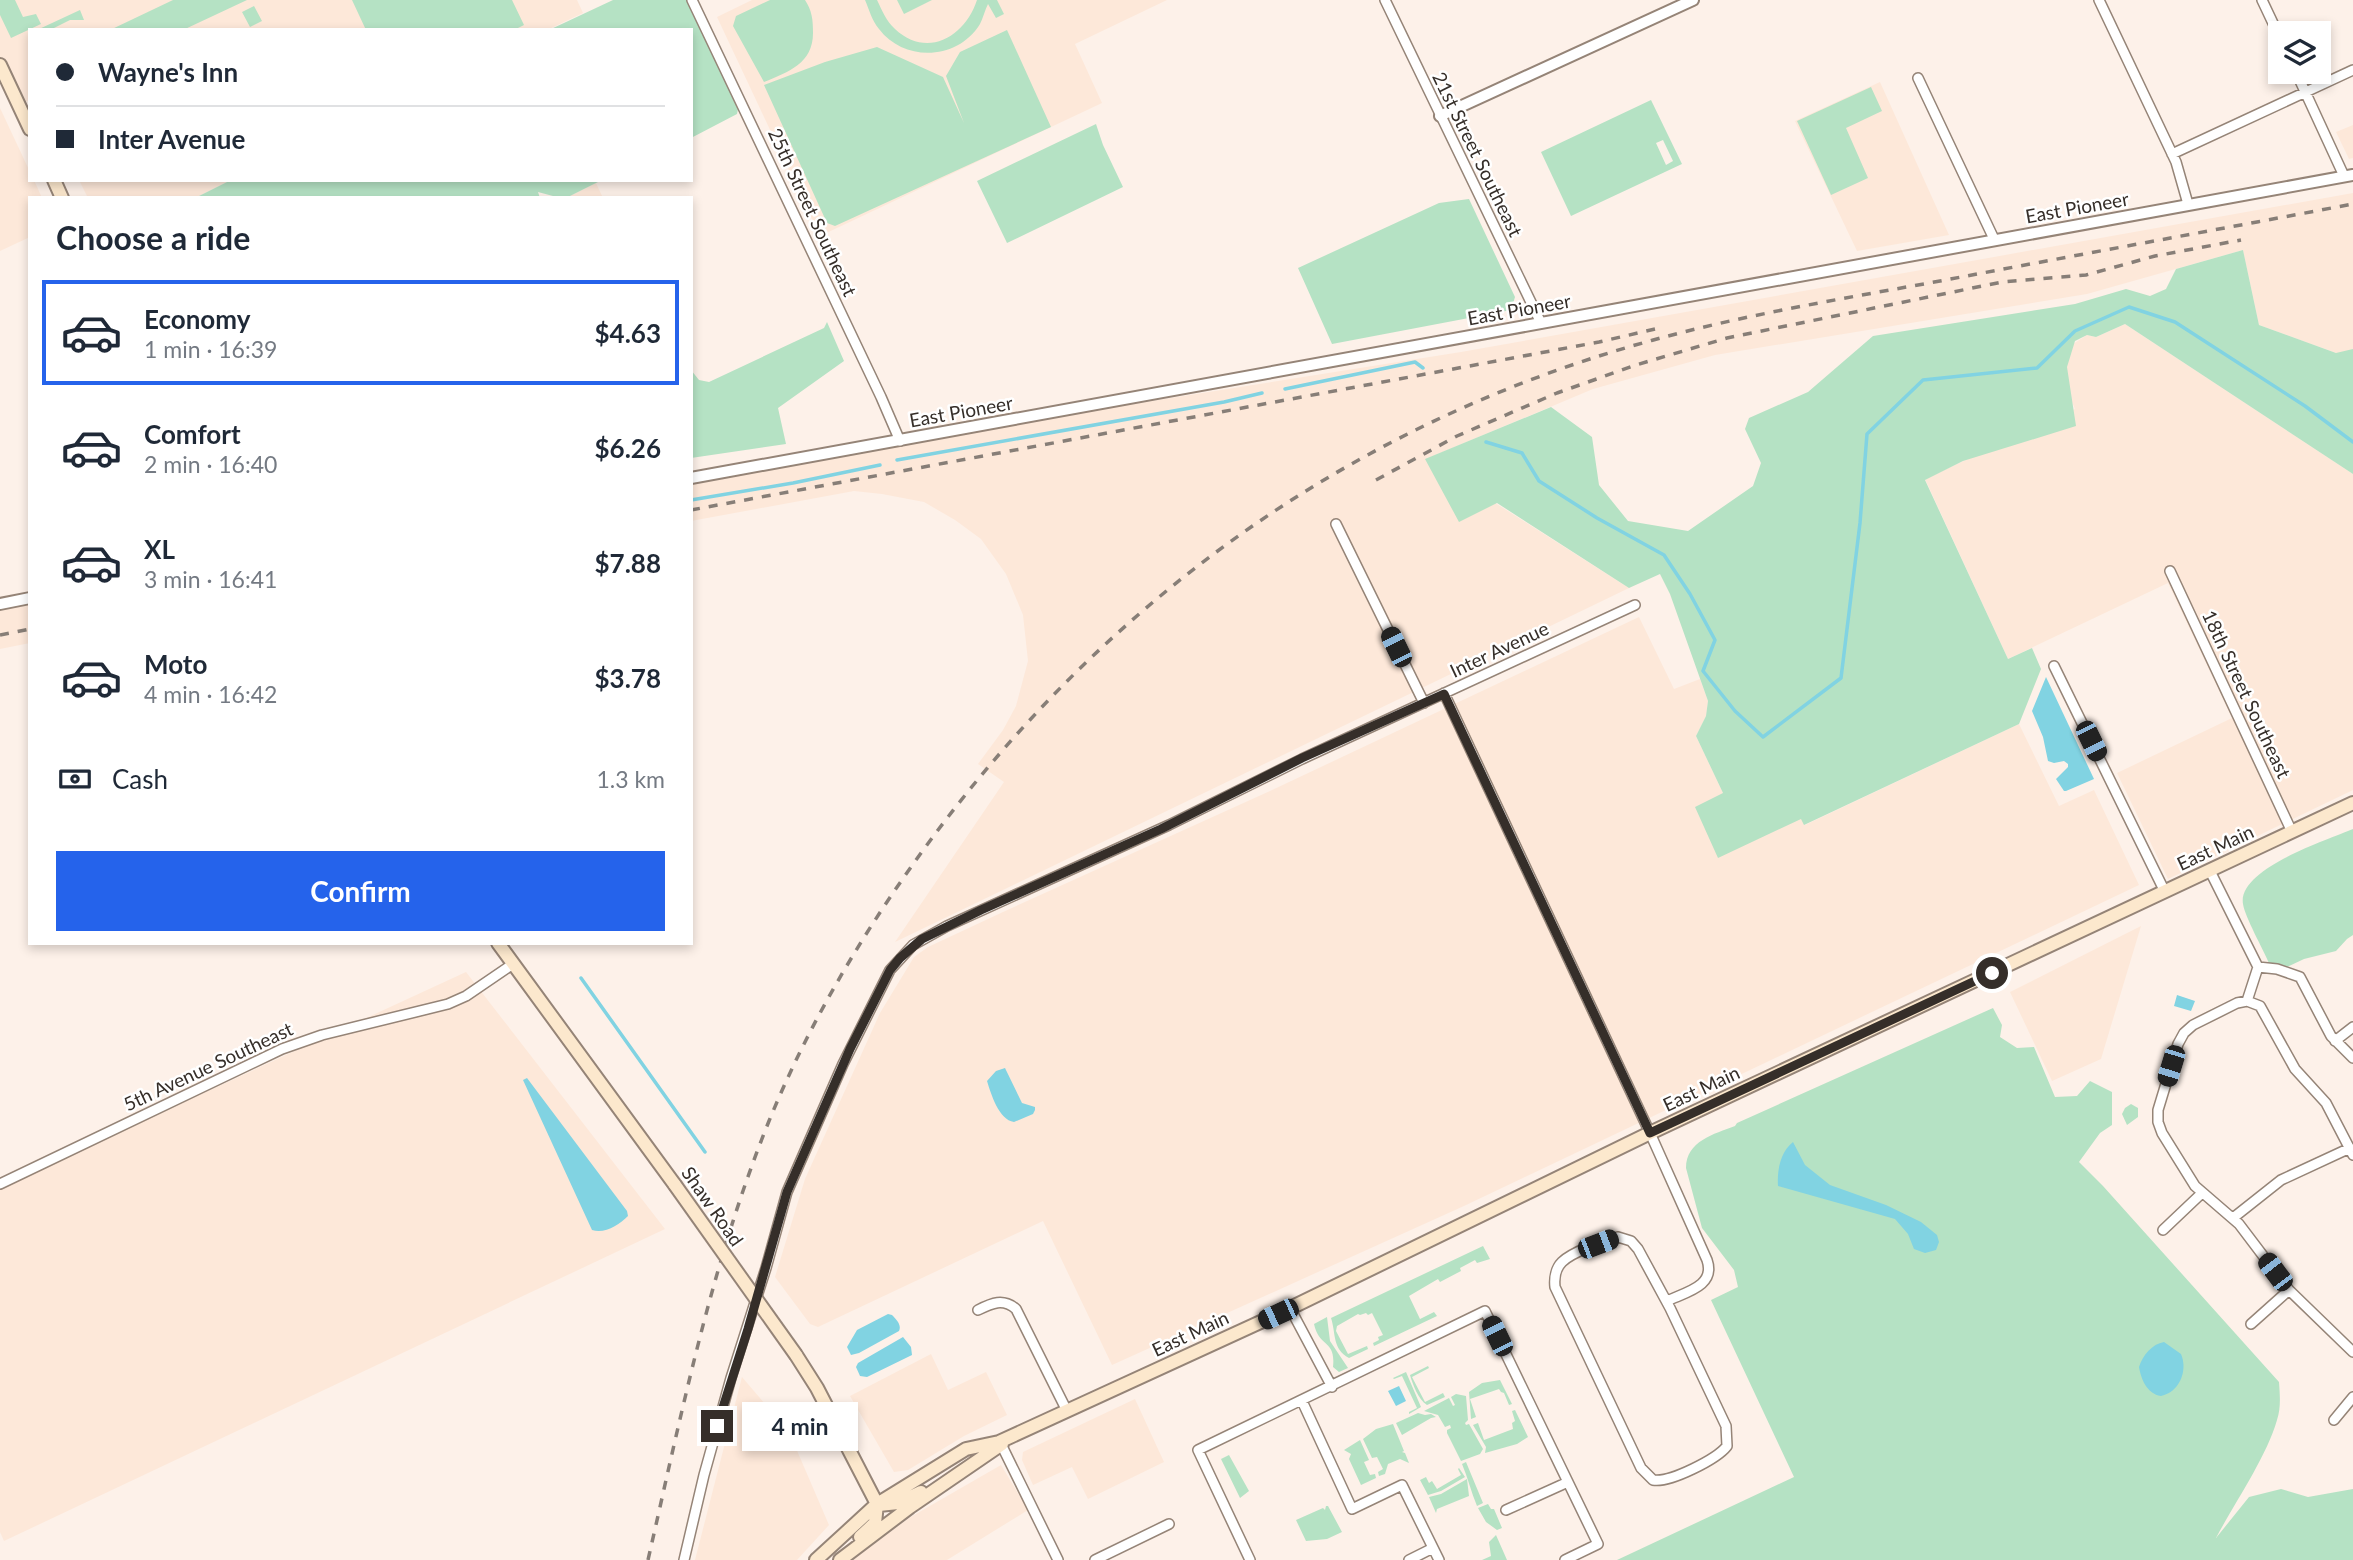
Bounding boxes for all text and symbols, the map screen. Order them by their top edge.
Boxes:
map controls [2268,21,2331,84]
button: layers [2268,21,2331,84]
text: Wayne's Inn [98,56,238,88]
street label: 21st Street Southeast [1428,68,1528,240]
text: Inter Avenue [98,123,245,155]
street label: 25th Street Southeast [764,124,862,300]
street label: East Pioneer [2024,187,2131,227]
text: Choose a ride [56,218,250,257]
street label: East Pioneer [1466,289,1573,329]
icon: car [60,301,123,364]
text: Economy [144,303,250,335]
text: $4.63 [595,317,661,349]
text: 1 min · 16:39 [144,335,277,363]
street label: East Pioneer [908,391,1015,431]
icon: car [60,416,123,479]
text: Comfort [144,418,241,450]
text: $6.26 [595,432,661,464]
text: 2 min · 16:40 [144,450,277,478]
icon: car [60,531,123,594]
text: XL [144,533,175,565]
text: $7.88 [595,547,661,579]
text: 3 min · 16:41 [144,565,277,593]
street label: 18th Street Southeast [2198,606,2296,782]
street label: Inter Avenue [1446,616,1552,682]
car [1378,624,1415,670]
icon: car [60,646,123,709]
text: Moto [144,648,207,680]
text: $3.78 [595,662,661,694]
text: 4 min · 16:42 [144,680,277,708]
car [2073,718,2110,764]
icon: cash [56,760,94,798]
text: Cash [112,763,168,795]
text: 1.3 km [596,765,665,793]
street label: East Main [2173,819,2257,875]
button: Confirm [56,851,665,931]
route start [1976,957,2008,989]
street label: 5th Avenue Southeast [120,1017,296,1115]
car [2155,1043,2188,1089]
street label: East Main [1659,1060,1743,1116]
street label: Shaw Road [677,1162,749,1250]
car [1575,1227,1622,1261]
car [2254,1249,2297,1295]
car [1255,1296,1302,1332]
street label: East Main [1148,1305,1232,1361]
car [1479,1313,1516,1359]
callout: 4 min [742,1402,857,1450]
route end [701,1410,733,1442]
text: 4 min [771,1412,829,1440]

